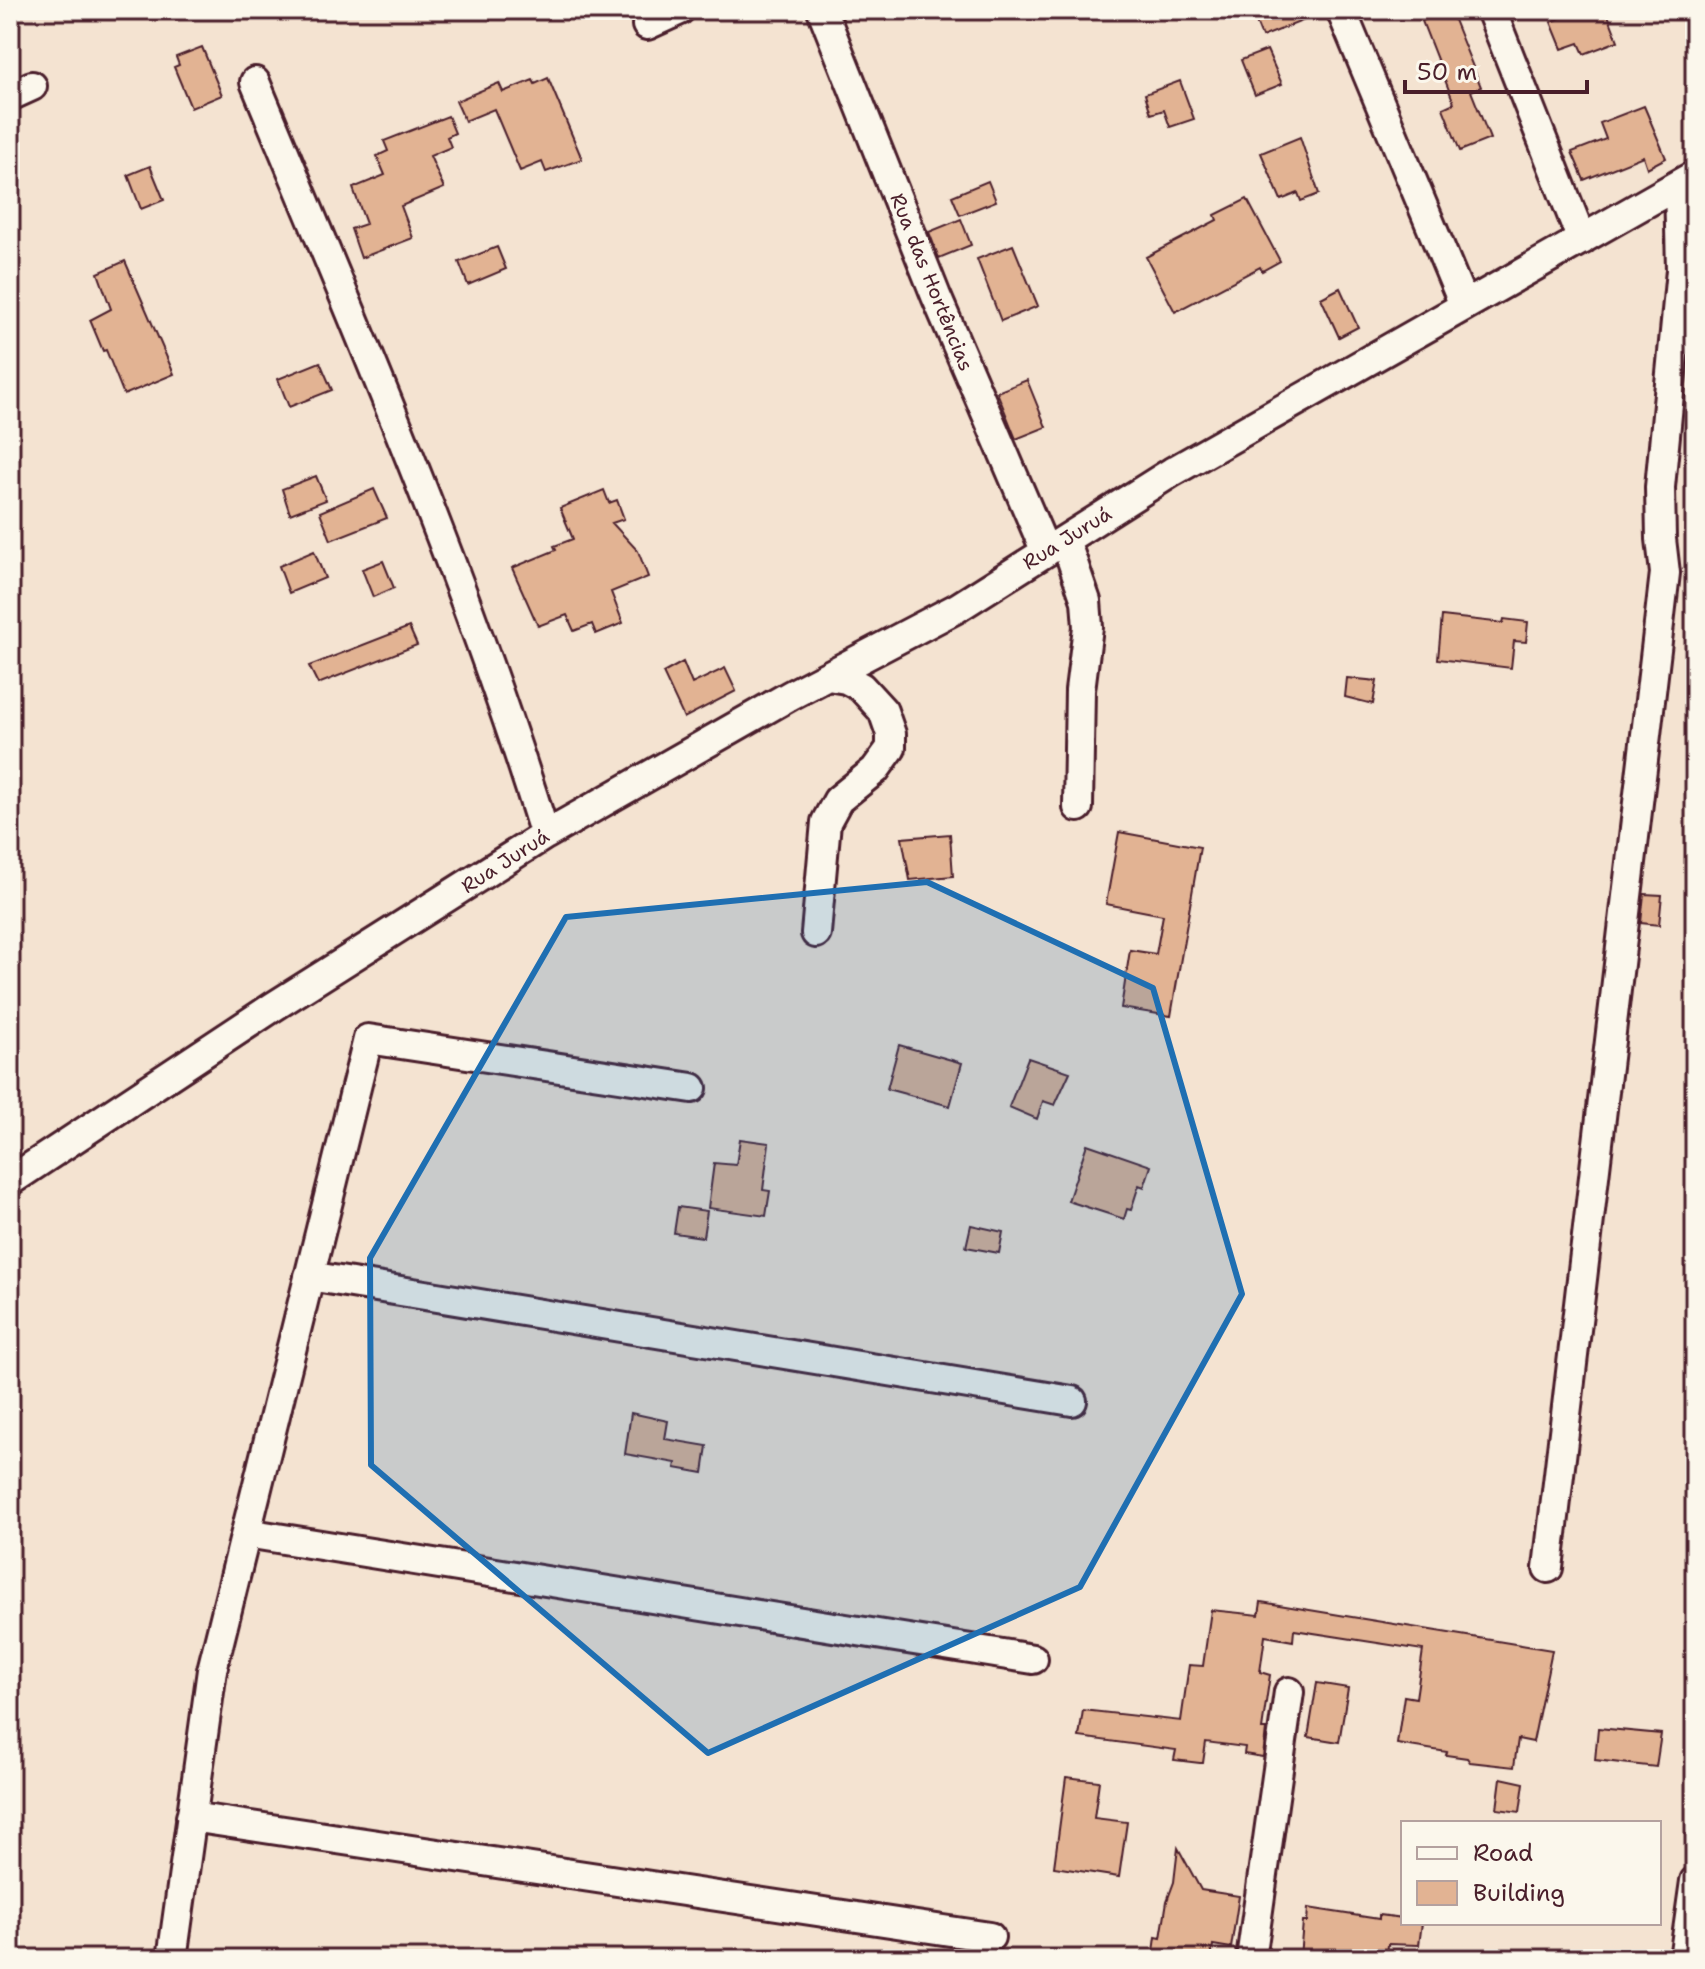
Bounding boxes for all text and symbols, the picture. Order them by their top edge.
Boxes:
scale bar [1405,44,1587,94]
text: 50 m [1417,56,1477,88]
street label: Rua das Hortências [884,189,980,375]
street label: Rua Juruá [1018,500,1117,575]
street label: Rua Juruá [456,823,554,899]
legend [1401,1821,1661,1925]
text: Road [1473,1837,1533,1869]
text: Building [1473,1877,1565,1909]

